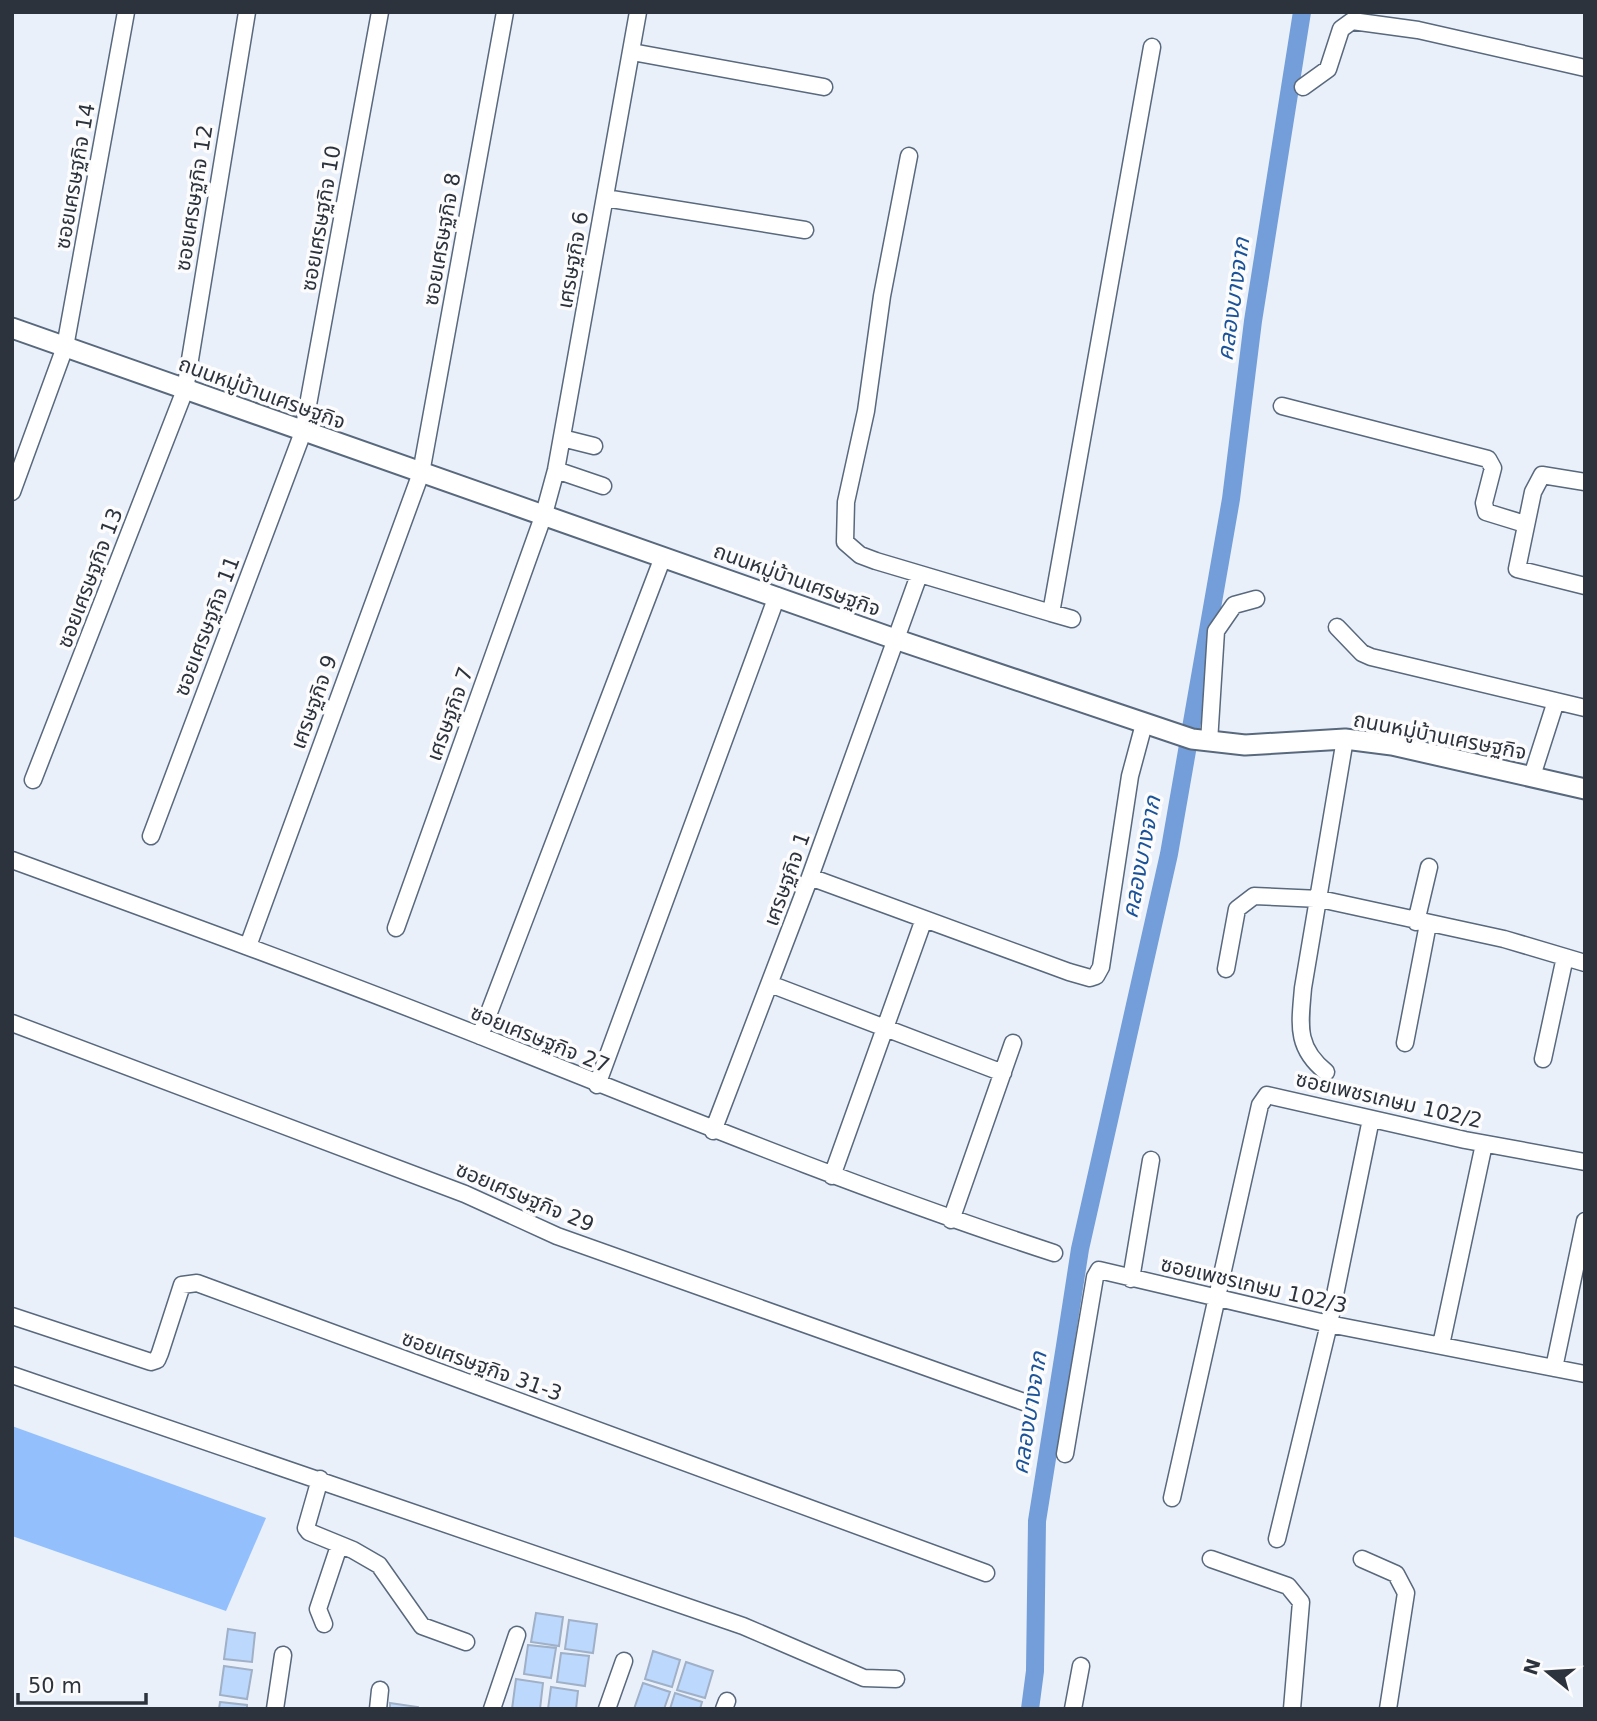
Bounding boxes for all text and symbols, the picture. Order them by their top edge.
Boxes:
street label: ซอยเศรษฐกิจ 14 [50,101,100,251]
street label: ซอยเศรษฐกิจ 12 [171,123,217,273]
street label: ซอยเศรษฐกิจ 10 [296,143,346,293]
street label: ซอยเศรษฐกิจ 8 [419,171,465,307]
street label: เศรษฐกิจ 6 [553,210,593,310]
water label: คลองบางจาก [1212,235,1255,362]
street label: ถนนหมู่บ้านเศรษฐกิจ [175,352,349,435]
street label: ซอยเศรษฐกิจ 13 [52,505,128,651]
street label: ถนนหมู่บ้านเศรษฐกิจ [710,539,884,622]
street label: ซอยเศรษฐกิจ 11 [169,553,245,699]
street label: เศรษฐกิจ 9 [286,652,342,752]
street label: เศรษฐกิจ 7 [422,664,478,764]
street label: ถนนหมู่บ้านเศรษฐกิจ [1351,707,1529,766]
water label: คลองบางจาก [1116,793,1166,920]
street label: เศรษฐกิจ 1 [759,829,815,929]
street label: ซอยเศรษฐกิจ 27 [467,1000,613,1078]
street label: ซอยเพชรเกษม 102/2 [1293,1067,1485,1133]
street label: ซอยเศรษฐกิจ 29 [452,1157,598,1237]
street label: ซอยเพชรเกษม 102/3 [1158,1252,1350,1318]
street label: ซอยเศรษฐกิจ 31-3 [399,1326,565,1406]
water label: คลองบางจาก [1006,1349,1052,1476]
north arrow [1513,1637,1583,1707]
text: N [1519,1656,1545,1678]
scale bar [18,1662,145,1706]
text: 50 m [28,1674,82,1698]

